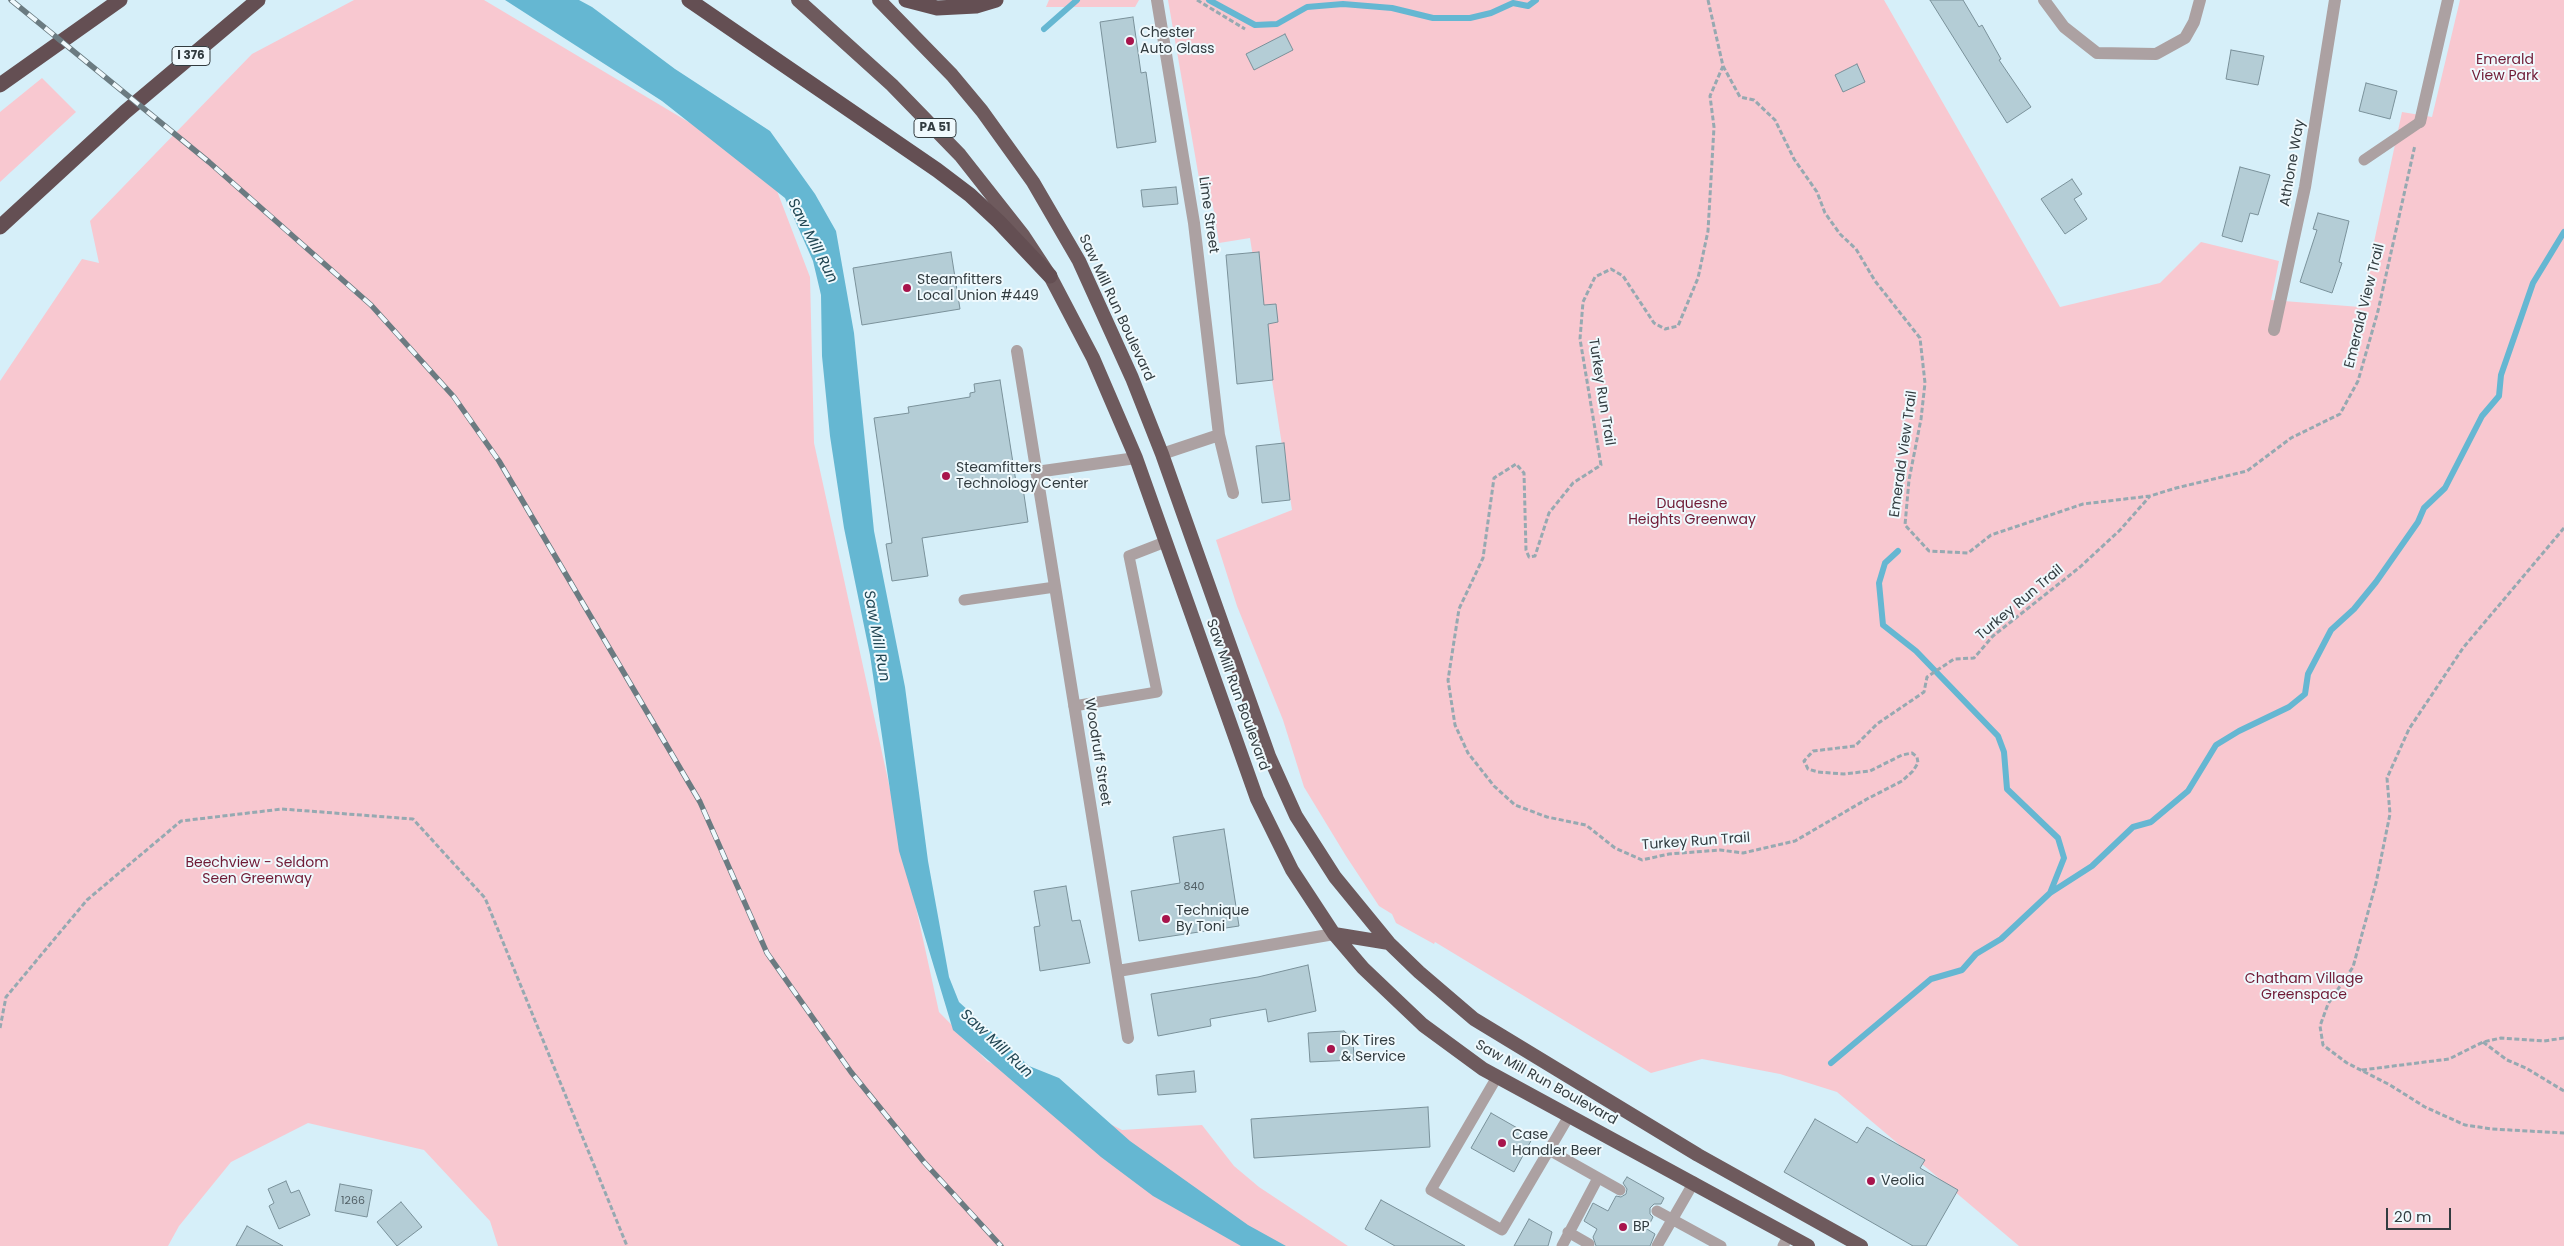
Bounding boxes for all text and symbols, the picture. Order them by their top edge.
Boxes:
place label: Chester Auto Glass [1140,25,1215,58]
marker: Chester Auto Glass [1124,35,1136,47]
road number: I 376 [172,46,210,66]
park label: Emerald View Park [2472,52,2538,84]
street label: Athlone Way [2277,118,2309,208]
road number: PA 51 [914,119,956,138]
street label: Lime Street [1194,176,1222,254]
water label: Saw Mill Run [783,196,841,286]
street label: Saw Mill Run Boulevard [1075,232,1157,384]
street label: Emerald View Trail [2341,242,2389,370]
place label: Steamfitters Local Union #449 [917,272,1039,304]
marker: Steamfitters Local Union #449 [901,282,913,294]
street label: Turkey Run Trail [1584,337,1618,447]
street label: Emerald View Trail [1887,390,1921,518]
place label: Steamfitters Technology Center [956,460,1089,492]
marker: Steamfitters Technology Center [940,470,952,482]
park label: Duquesne Heights Greenway [1628,496,1756,528]
street label: Turkey Run Trail [1973,562,2067,644]
water label: Saw Mill Run [859,589,893,683]
street label: Saw Mill Run Boulevard [1202,617,1272,773]
street label: Woodruff Street [1080,697,1114,807]
street label: Turkey Run Trail [1641,830,1751,854]
park label: Beechview - Seldom Seen Greenway [185,855,329,888]
house number: 840 [1184,880,1204,894]
place label: Technique By Toni [1176,903,1249,936]
marker: Technique By Toni [1160,913,1172,925]
park label: Chatham Village Greenspace [2245,971,2363,1004]
water label: Saw Mill Run [956,1006,1036,1082]
place label: DK Tires & Service [1341,1033,1406,1066]
street label: Saw Mill Run Boulevard [1472,1037,1620,1129]
marker: DK Tires & Service [1325,1043,1337,1055]
place label: Case Handler Beer [1512,1127,1602,1160]
marker: Case Handler Beer [1496,1137,1508,1149]
place label: Veolia [1881,1173,1924,1189]
marker: Veolia [1865,1175,1877,1187]
house number: 1266 [341,1194,365,1208]
scale bar [2389,1198,2454,1230]
text: 20 m [2394,1206,2432,1227]
place label: BP [1633,1219,1650,1235]
marker: BP [1617,1221,1629,1233]

